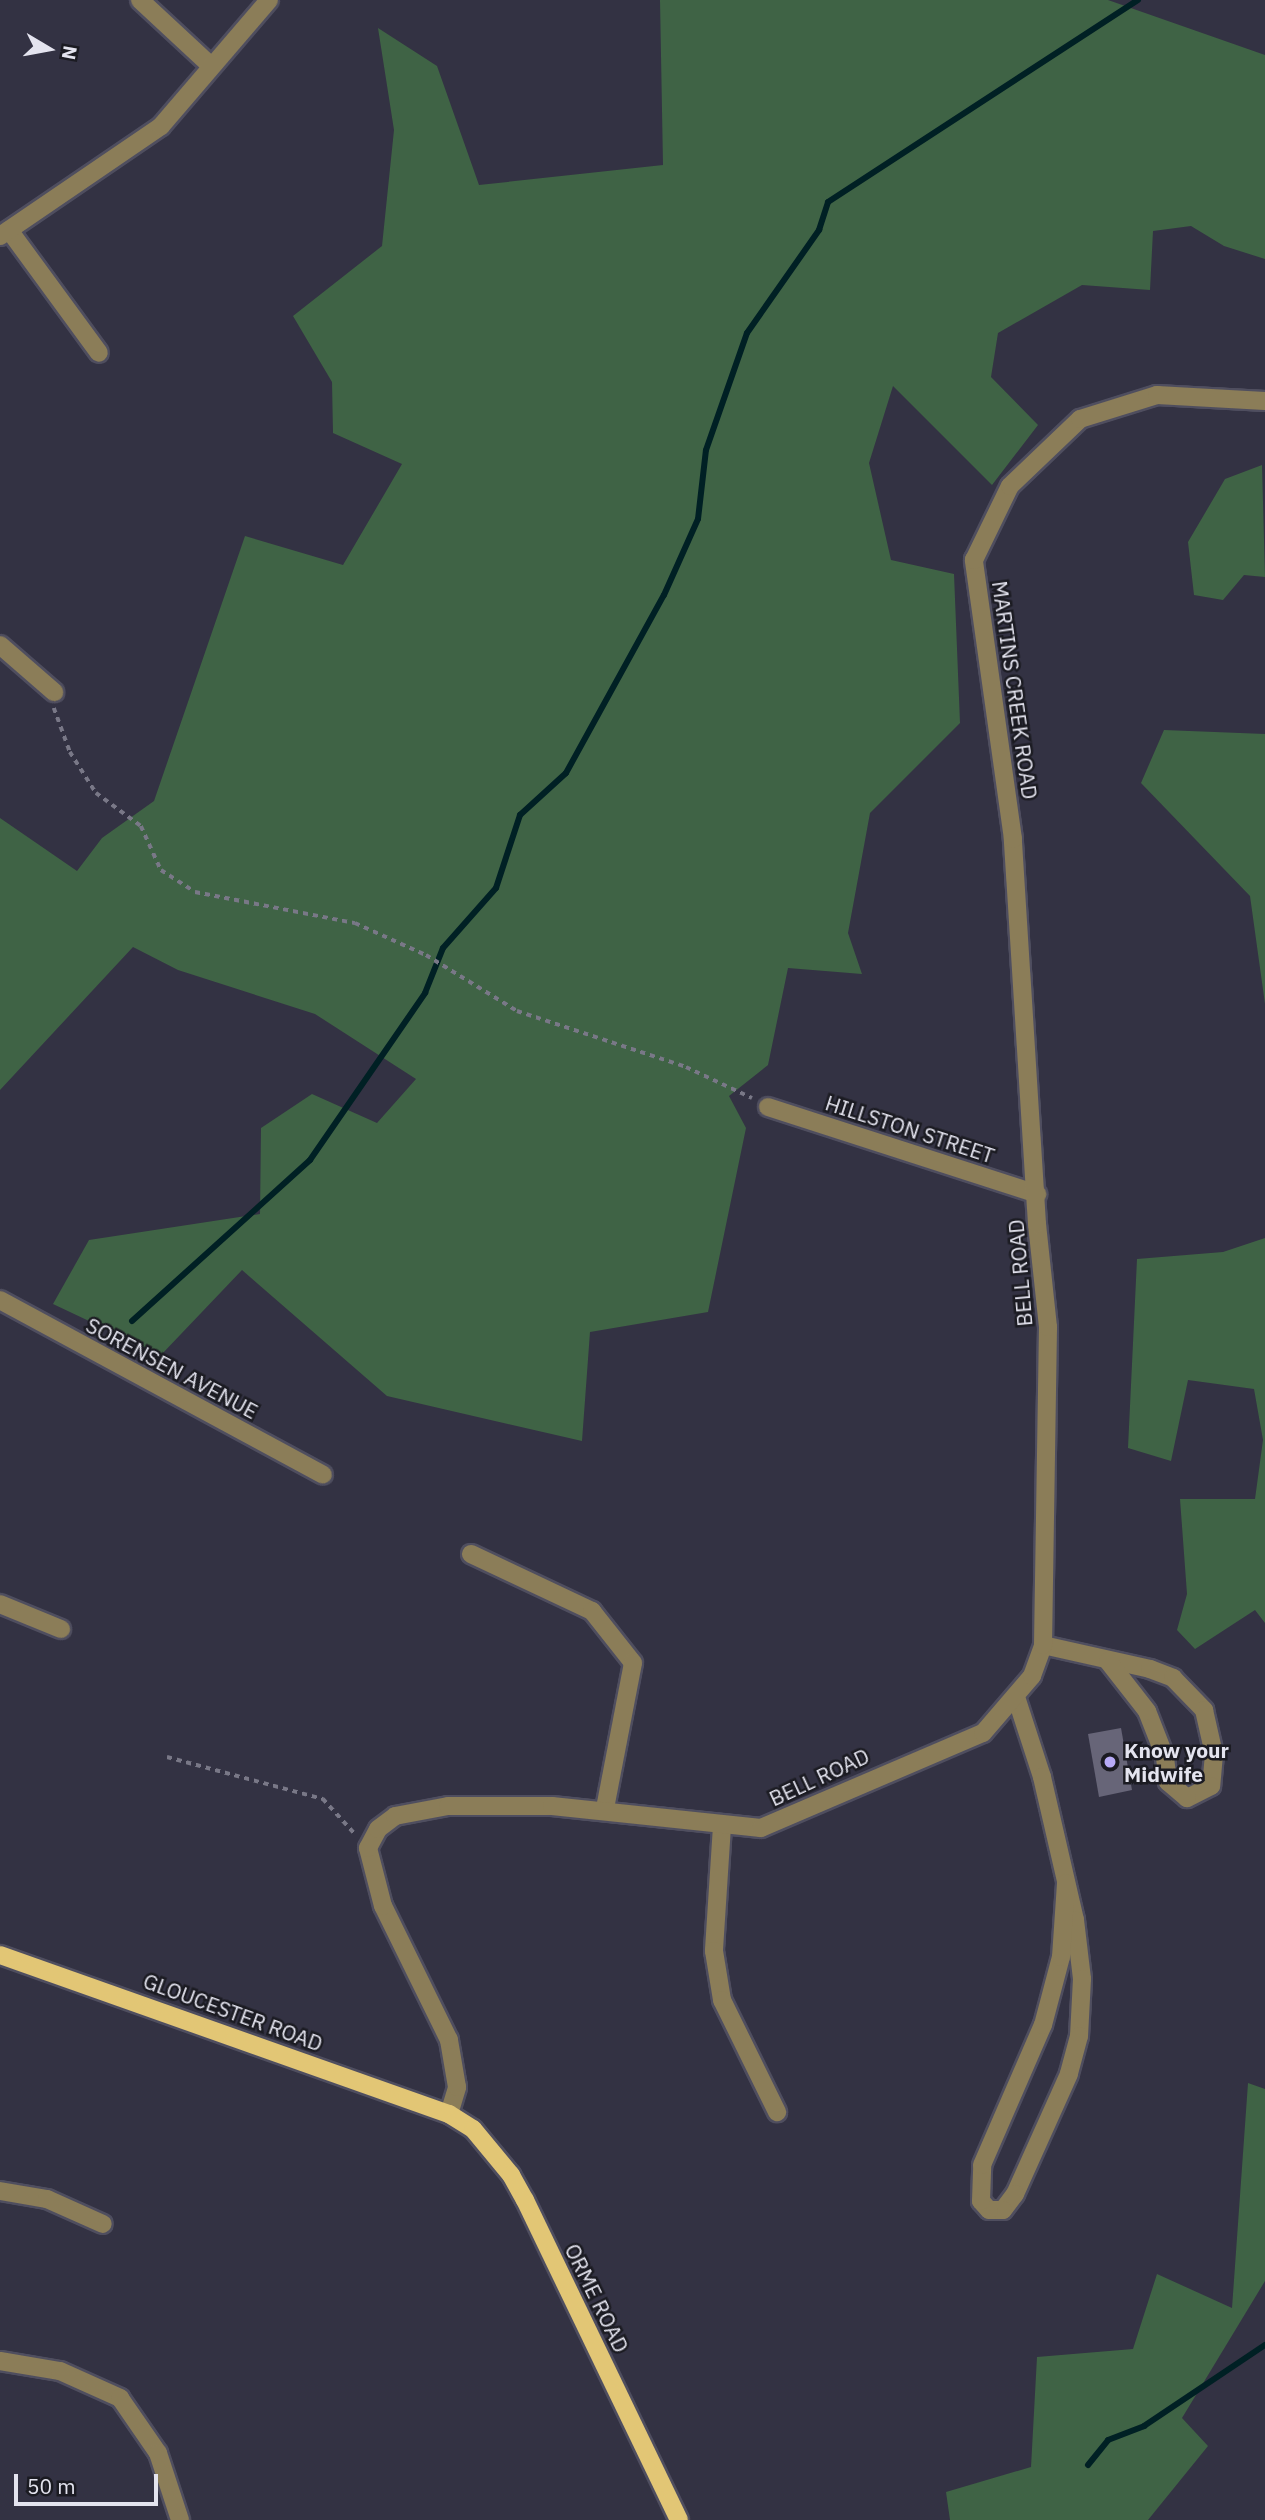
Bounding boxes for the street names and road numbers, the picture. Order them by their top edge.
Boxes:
street label: MARTINS CREEK ROAD [987,579,1043,801]
street label: HILLSTON STREET [822,1090,998,1168]
street label: BELL ROAD [1003,1218,1037,1328]
street label: SORENSEN AVENUE [82,1312,262,1424]
street label: BELL ROAD [765,1743,873,1811]
street label: GLOUCESTER ROAD [140,1968,326,2056]
street label: ORME ROAD [560,2239,634,2357]

